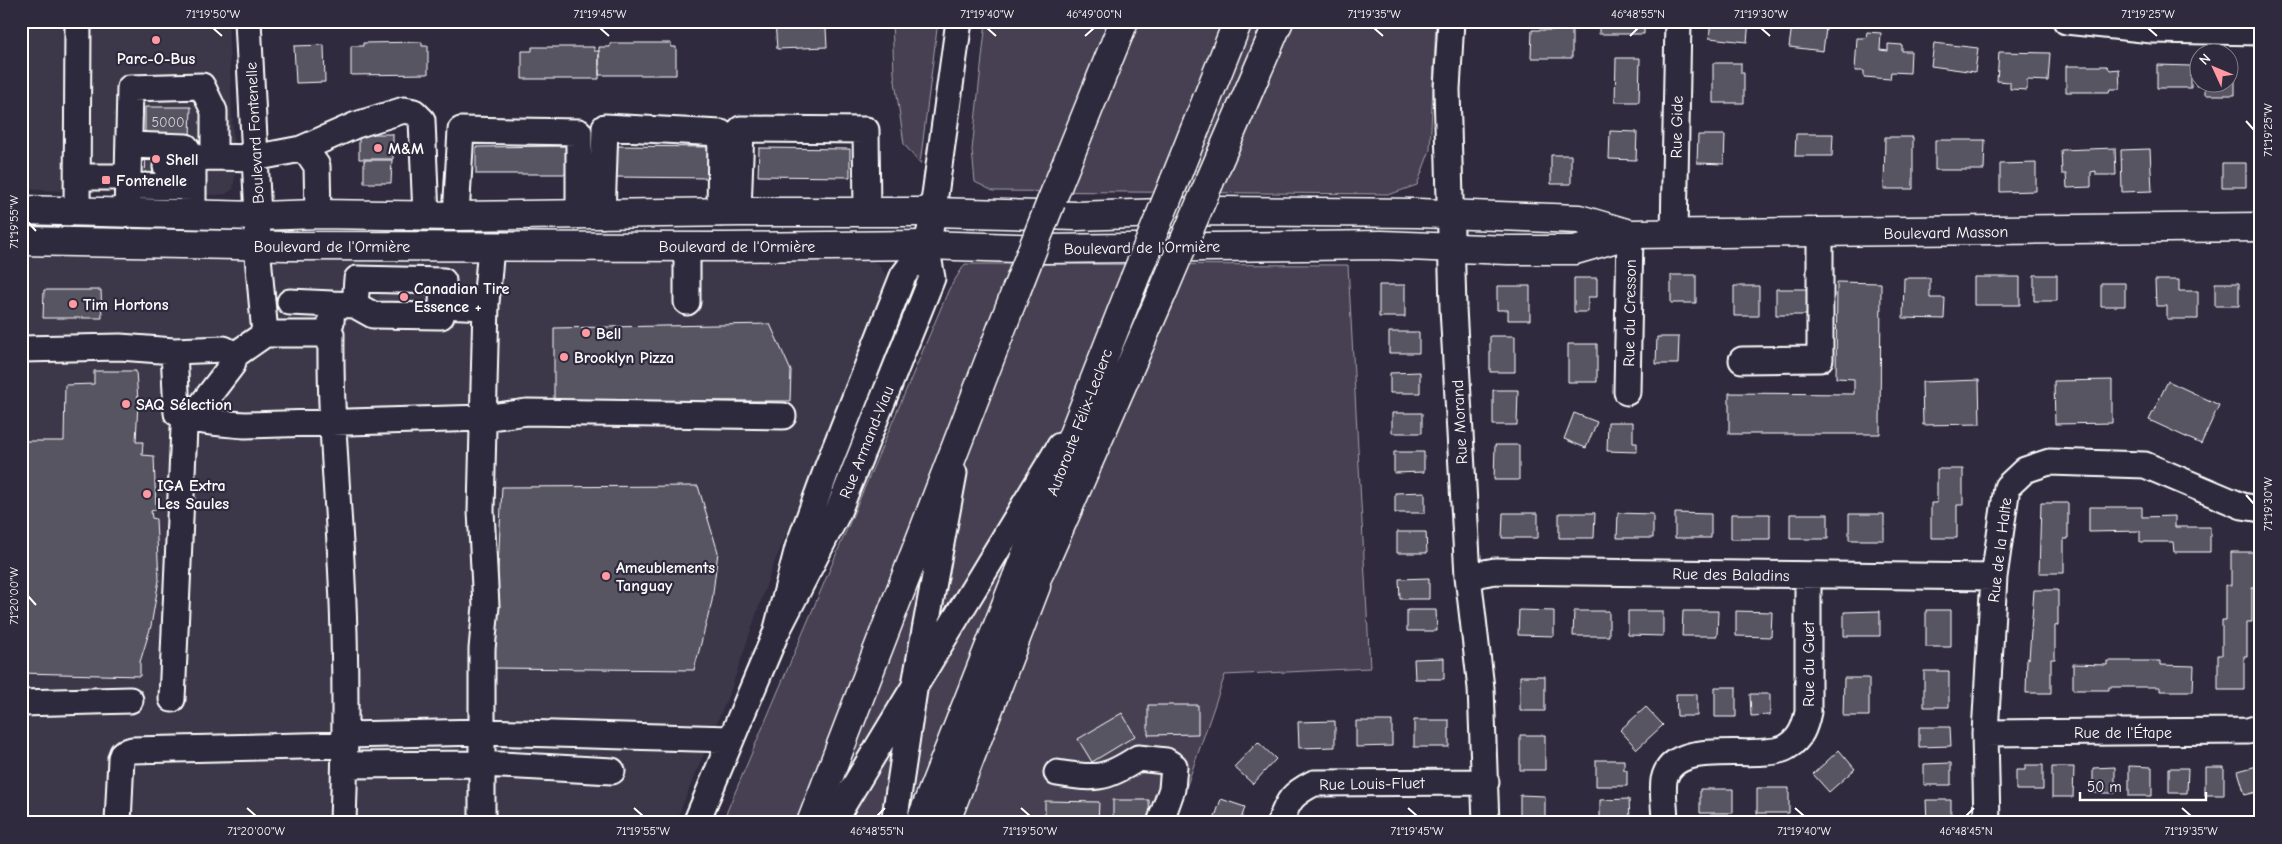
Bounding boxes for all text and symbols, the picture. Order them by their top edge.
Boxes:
text: 71°19'50"W [186,7,241,21]
text: 71°19'45"W [574,7,627,21]
text: 71°19'40"W [960,7,1014,21]
text: 46°49'00"N [1066,7,1122,21]
text: 71°19'35"W [1347,7,1401,21]
text: 46°48'55"N [1611,7,1665,21]
text: 71°19'30"W [1734,7,1789,21]
text: 71°19'25"W [2121,7,2175,21]
marker: Parc-O-Bus [150,34,162,46]
north arrow [2190,42,2240,92]
place label: Parc-O-Bus [117,50,196,68]
text: N [2196,50,2214,69]
street label: Boulevard Fontenelle [242,62,268,204]
street label: Rue Gide [1667,96,1687,158]
text: 71°19'25"W [2261,103,2275,157]
house number: 5000 [151,114,185,131]
place label: M&M [388,140,424,158]
marker: M&M [372,142,384,154]
place label: Shell [166,151,199,169]
marker: Shell [150,153,162,165]
place label: Fontenelle [116,172,187,190]
marker: Fontenelle [100,174,112,186]
text: 71°19'55"W [7,195,21,249]
street label: Boulevard Masson [1884,223,2008,243]
street label: Boulevard de l'Ormière [254,238,410,256]
street label: Boulevard de l'Ormière [659,238,815,256]
street label: Boulevard de l'Ormière [1064,238,1220,258]
street label: Rue du Cresson [1620,259,1640,367]
place label: Canadian Tire Essence + [414,280,510,316]
marker: Canadian Tire Essence + [398,291,410,303]
place label: Tim Hortons [83,296,169,314]
marker: Tim Hortons [67,298,79,310]
place label: Bell [596,325,621,343]
marker: Bell [580,327,592,339]
street label: Autoroute Félix-Leclerc [1044,346,1116,499]
place label: Brooklyn Pizza [574,349,674,367]
marker: Brooklyn Pizza [558,351,570,363]
street label: Rue Morand [1449,379,1471,465]
street label: Rue Armand-Viau [836,383,898,501]
place label: SAQ Sélection [136,396,232,414]
marker: SAQ Sélection [120,398,132,410]
text: 71°19'30"W [2261,476,2275,531]
place label: IGA Extra Les Saules [157,477,229,513]
marker: IGA Extra Les Saules [141,488,153,500]
street label: Rue de la Halte [1985,497,2015,604]
place label: Ameublements Tanguay [616,559,715,595]
street label: Rue des Baladins [1672,565,1790,585]
text: 71°20'00"W [7,567,21,625]
marker: Ameublements Tanguay [600,570,612,582]
street label: Rue du Guet [1800,621,1818,707]
street label: Rue de l'Étape [2074,723,2172,742]
scale bar [2080,769,2206,801]
street label: Rue Louis-Fluet [1319,774,1425,794]
text: 50 m [2087,778,2122,796]
text: 71°20'00"W [227,824,285,838]
text: 71°19'55"W [616,824,670,838]
text: 46°48'55"N [850,824,904,838]
text: 71°19'50"W [1003,824,1058,838]
text: 71°19'45"W [1391,824,1444,838]
text: 71°19'40"W [1777,824,1831,838]
text: 46°48'45"N [1939,824,1993,838]
text: 71°19'35"W [2164,824,2218,838]

